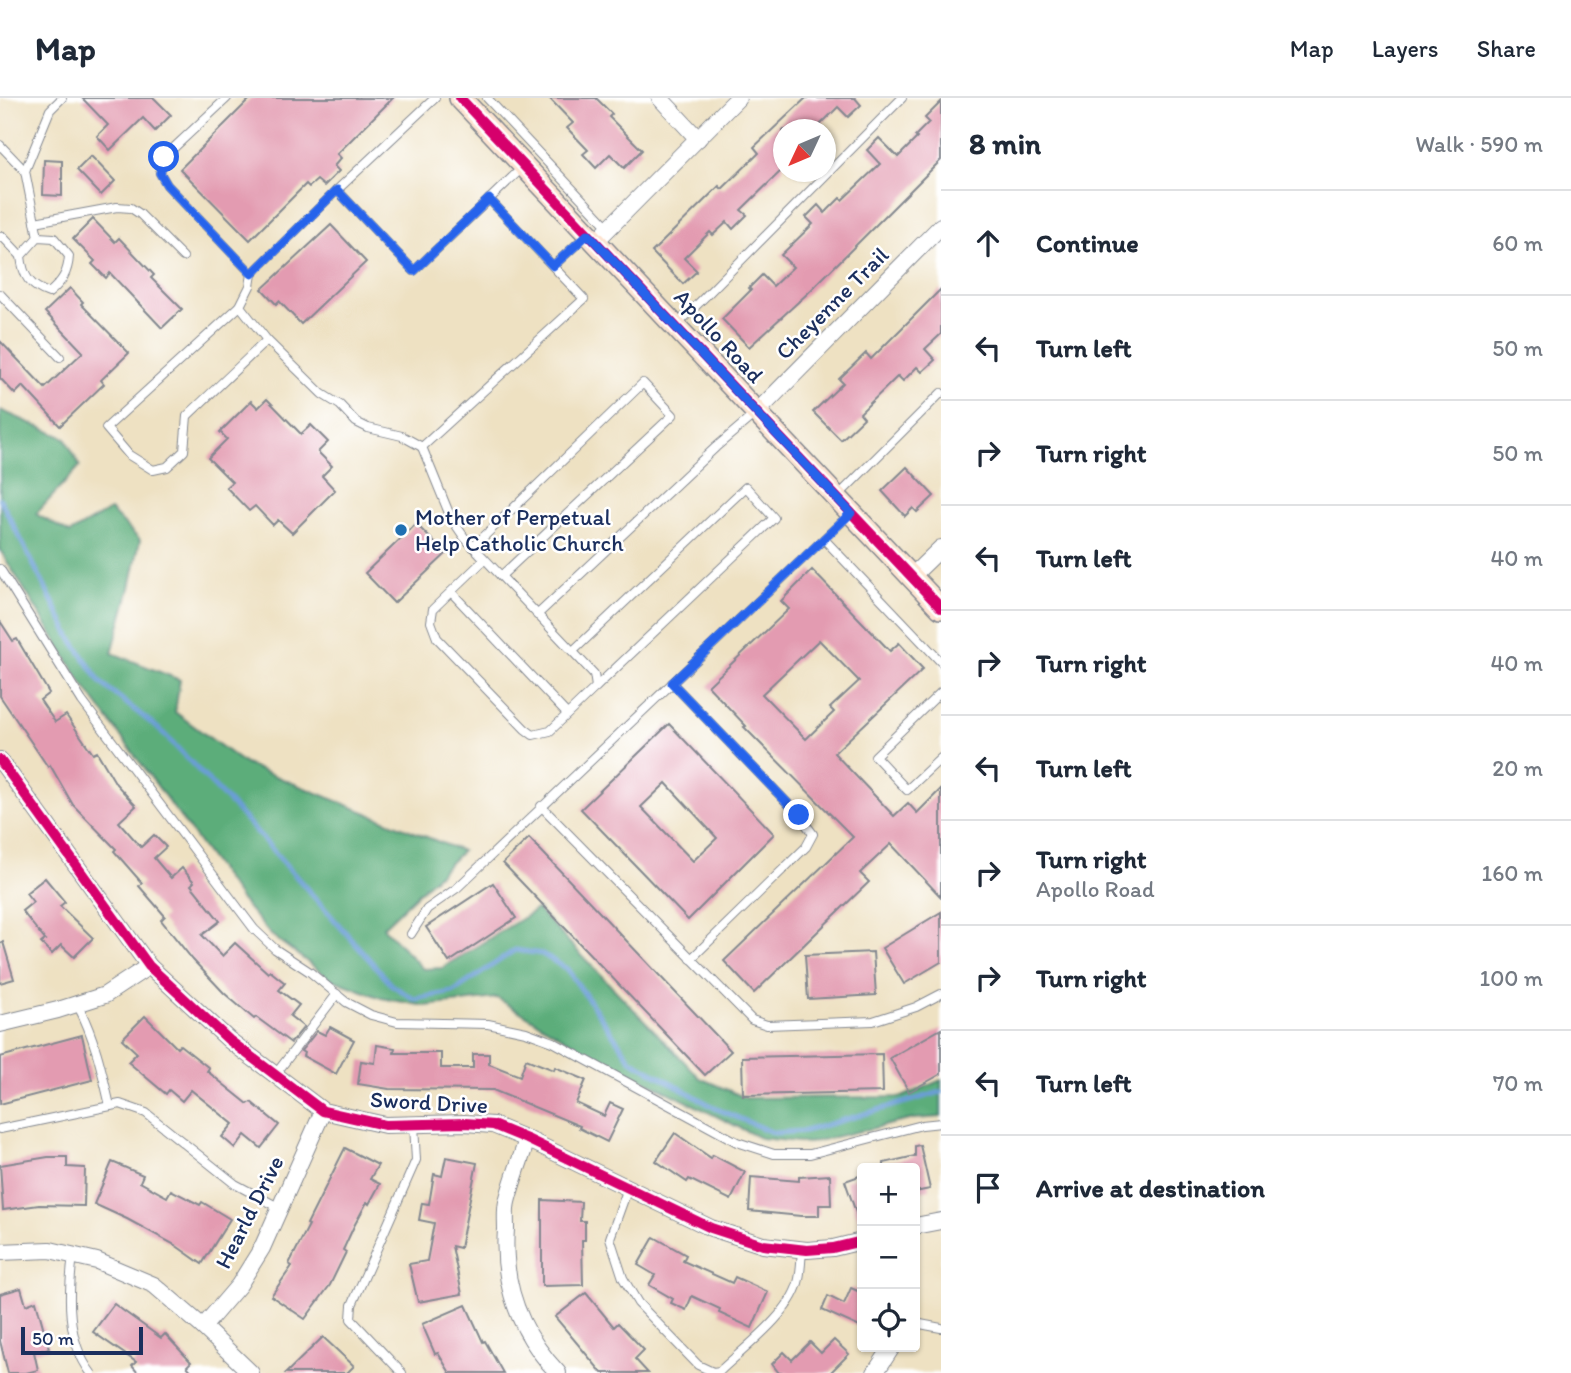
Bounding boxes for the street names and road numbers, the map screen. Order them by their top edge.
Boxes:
street label: Cheyenne Trail [770,240,895,365]
street label: Apollo Road [668,283,770,389]
street label: Sword Drive [369,1085,489,1119]
street label: Hearld Drive [209,1151,289,1273]

